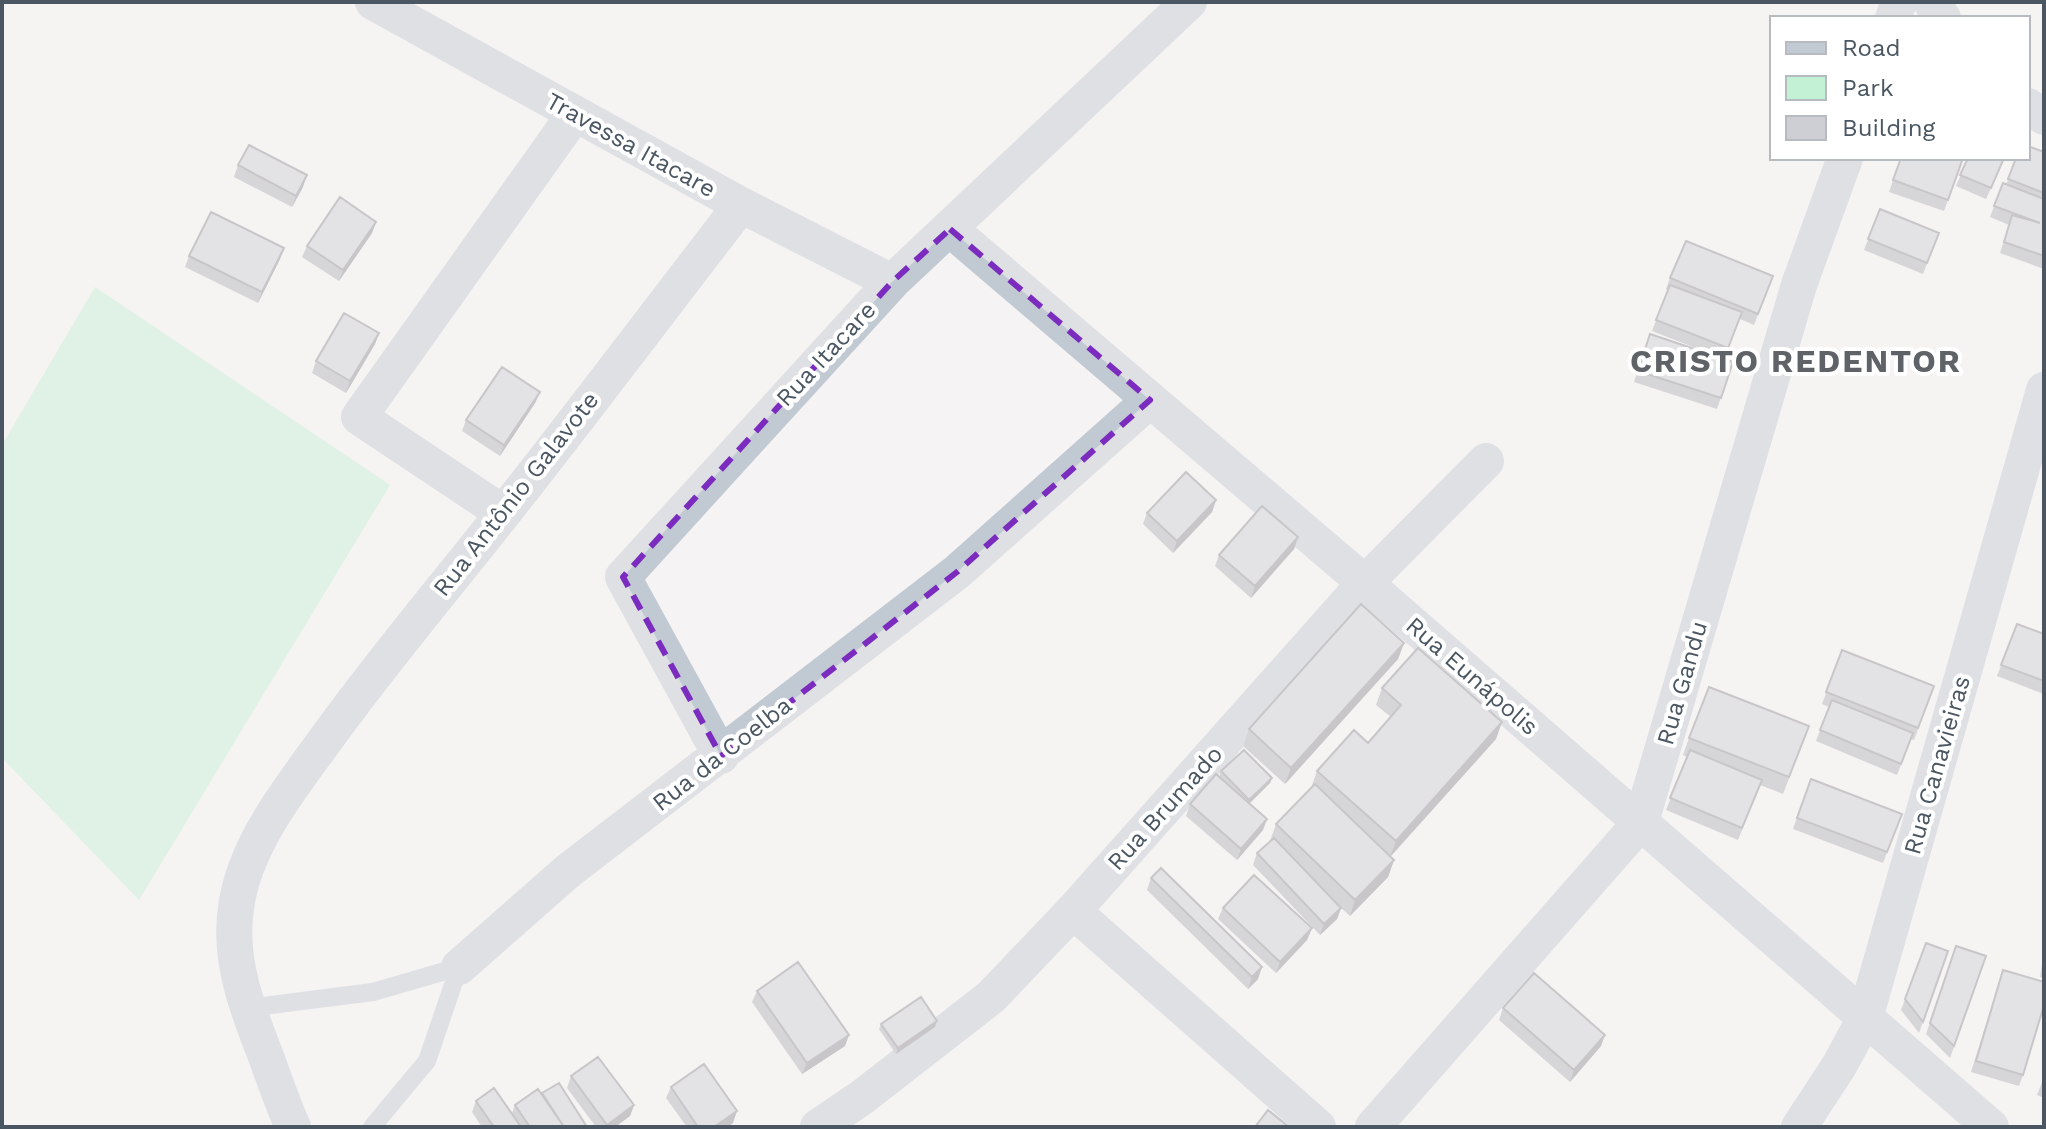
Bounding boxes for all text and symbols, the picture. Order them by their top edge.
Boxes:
legend [1770,16,2030,160]
text: Road [1842,34,1901,62]
text: Park [1842,74,1894,102]
street label: Travessa Itacare [541,87,721,203]
text: Building [1842,114,1935,142]
street label: Rua Itacare [770,296,882,412]
district label: CRISTO REDENTOR [1630,342,1962,380]
street label: Rua Antônio Galavote [428,386,604,602]
street label: Rua Eunápolis [1400,611,1544,741]
street label: Rua Gandu [1651,618,1713,748]
street label: Rua Canavieiras [1898,672,1976,858]
street label: Rua da Coelba [647,691,797,817]
street label: Rua Brumado [1102,740,1228,876]

